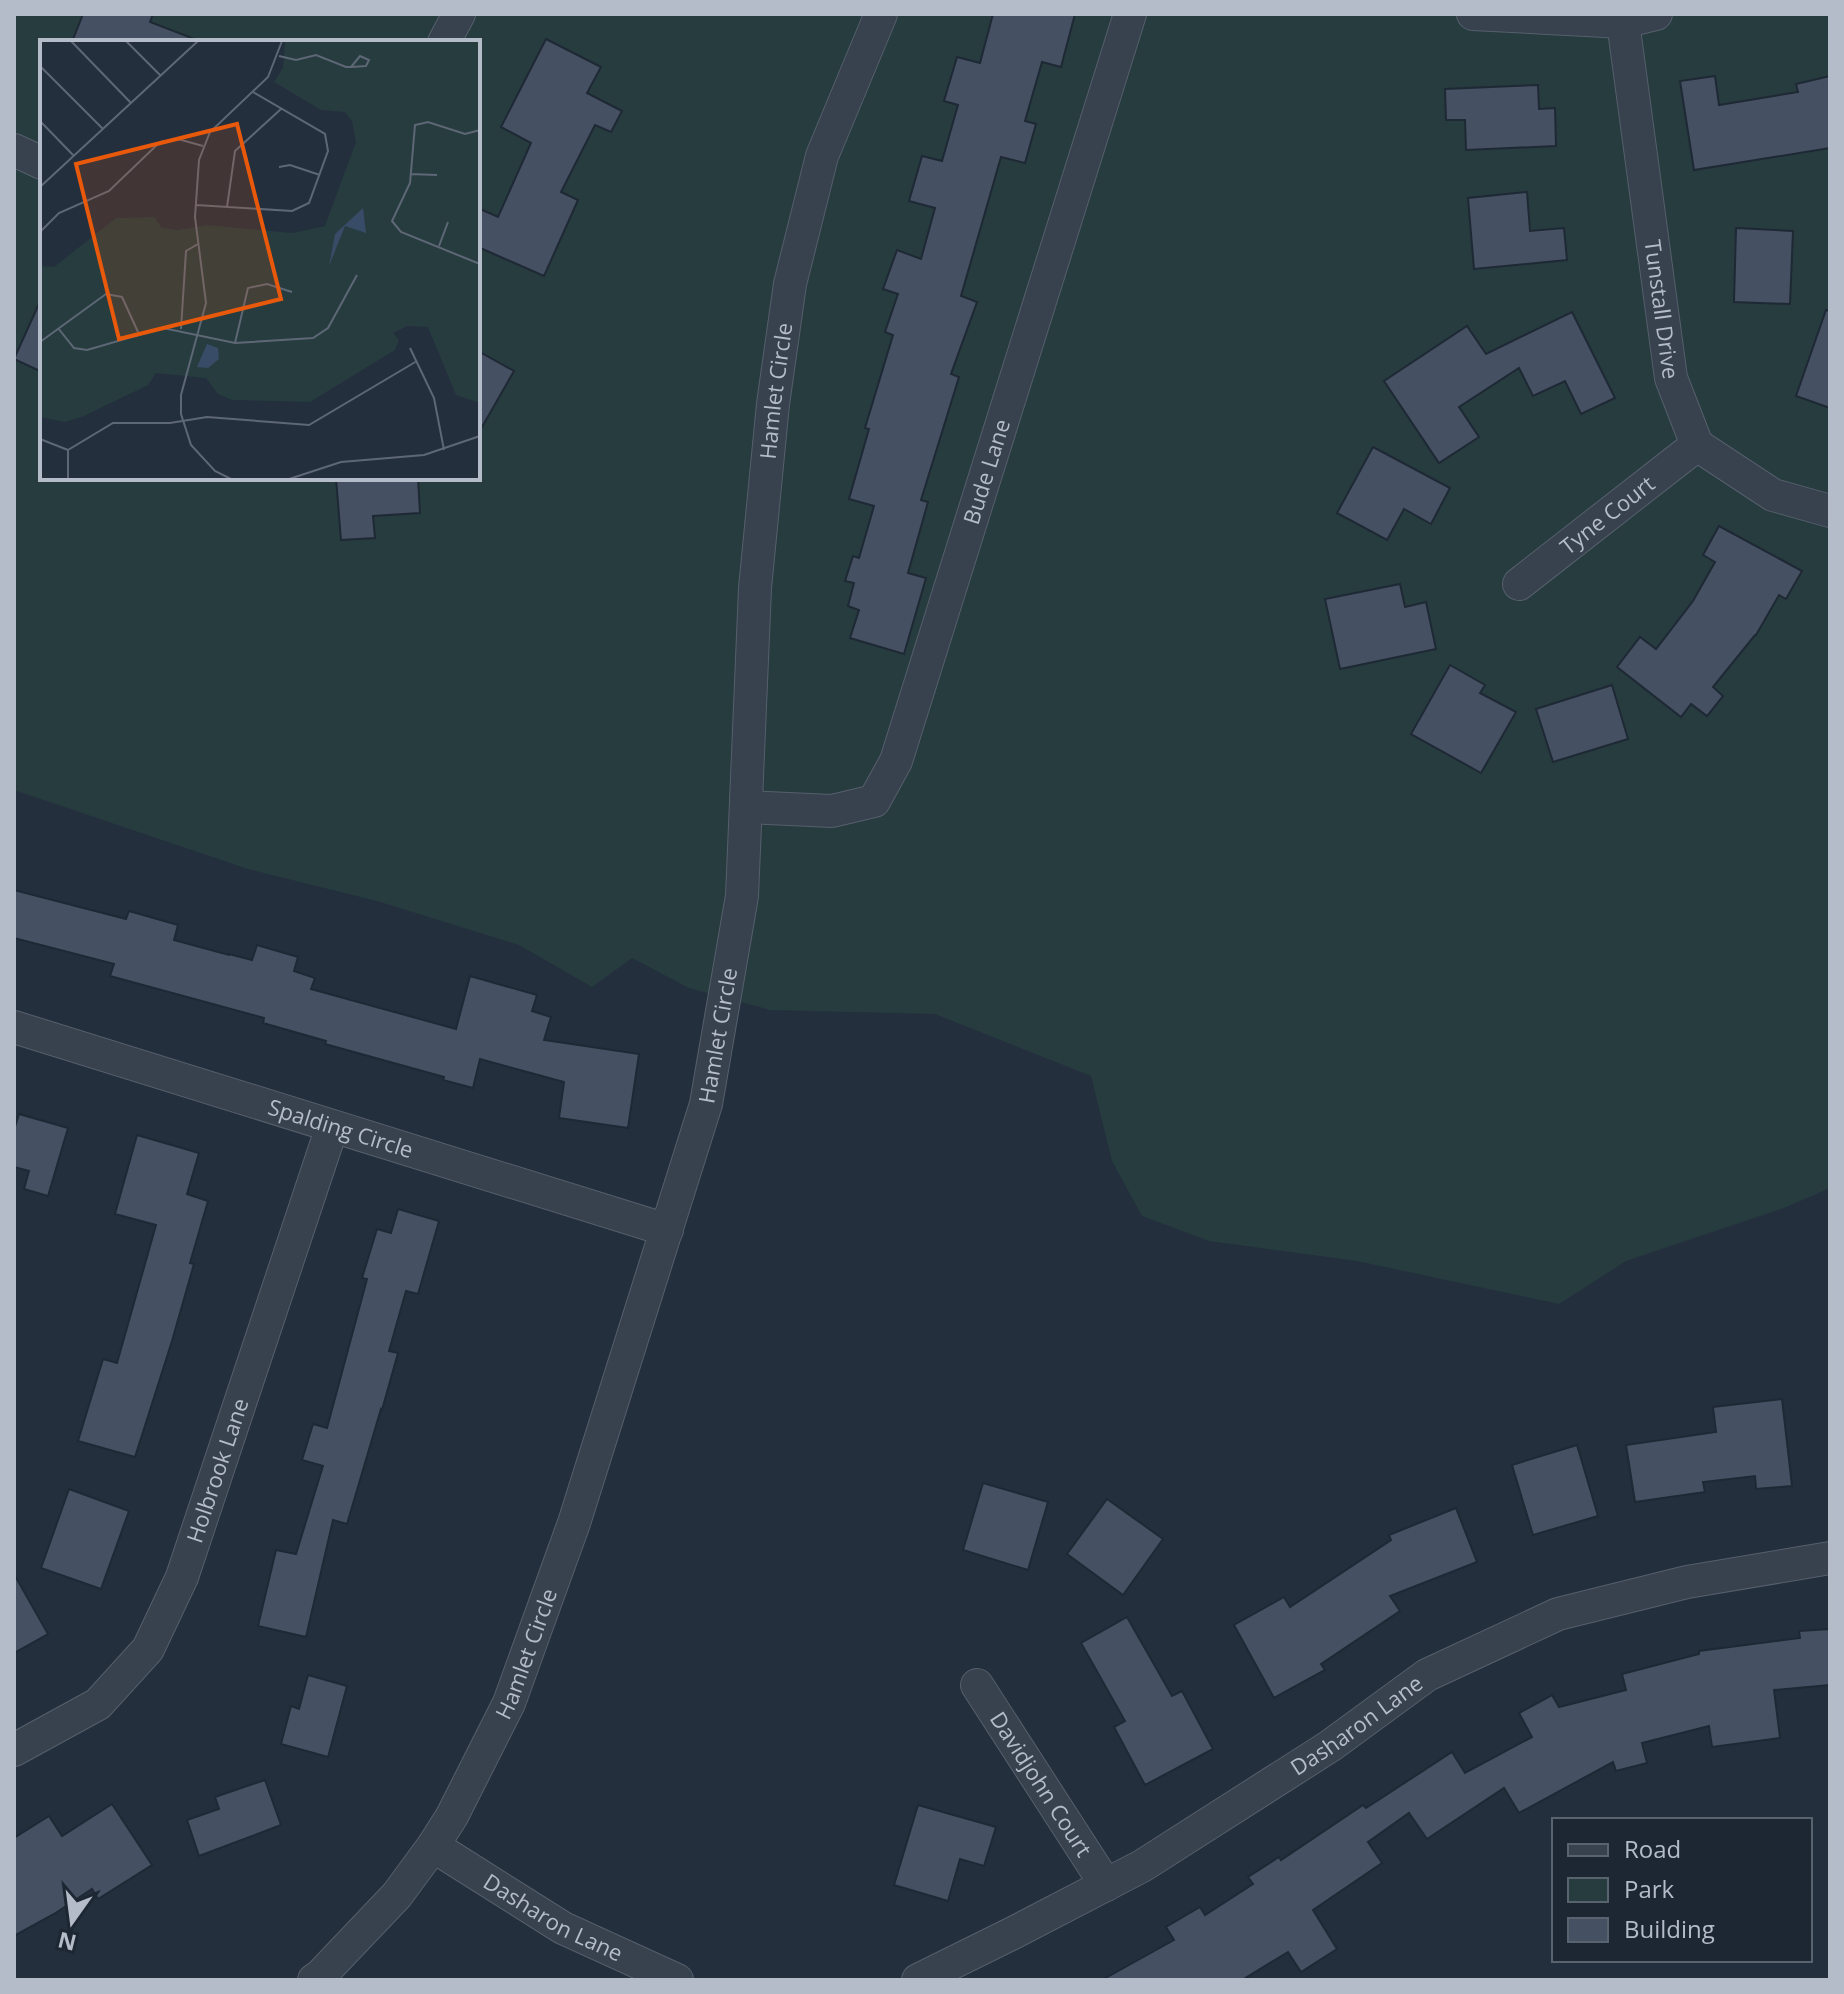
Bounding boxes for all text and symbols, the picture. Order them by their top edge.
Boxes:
inset map [40,40,480,480]
street label: Tunstall Drive [1638,238,1687,381]
street label: Hamlet Circle [752,321,798,460]
street label: Bude Lane [955,415,1016,528]
street label: Tyne Court [1553,468,1660,561]
street label: Hamlet Circle [690,965,743,1106]
street label: Spalding Circle [265,1091,417,1164]
street label: Holbrook Lane [178,1394,255,1546]
street label: Hamlet Circle [487,1584,563,1724]
street label: Dasharon Lane [1284,1667,1428,1782]
street label: Davidjohn Court [984,1705,1100,1862]
legend [1552,1818,1812,1962]
text: Road [1624,1832,1681,1865]
street label: Dasharon Lane [478,1866,628,1967]
text: Park [1624,1872,1675,1905]
north arrow [32,1882,112,1962]
text: Building [1624,1912,1715,1945]
text: N [55,1926,79,1959]

